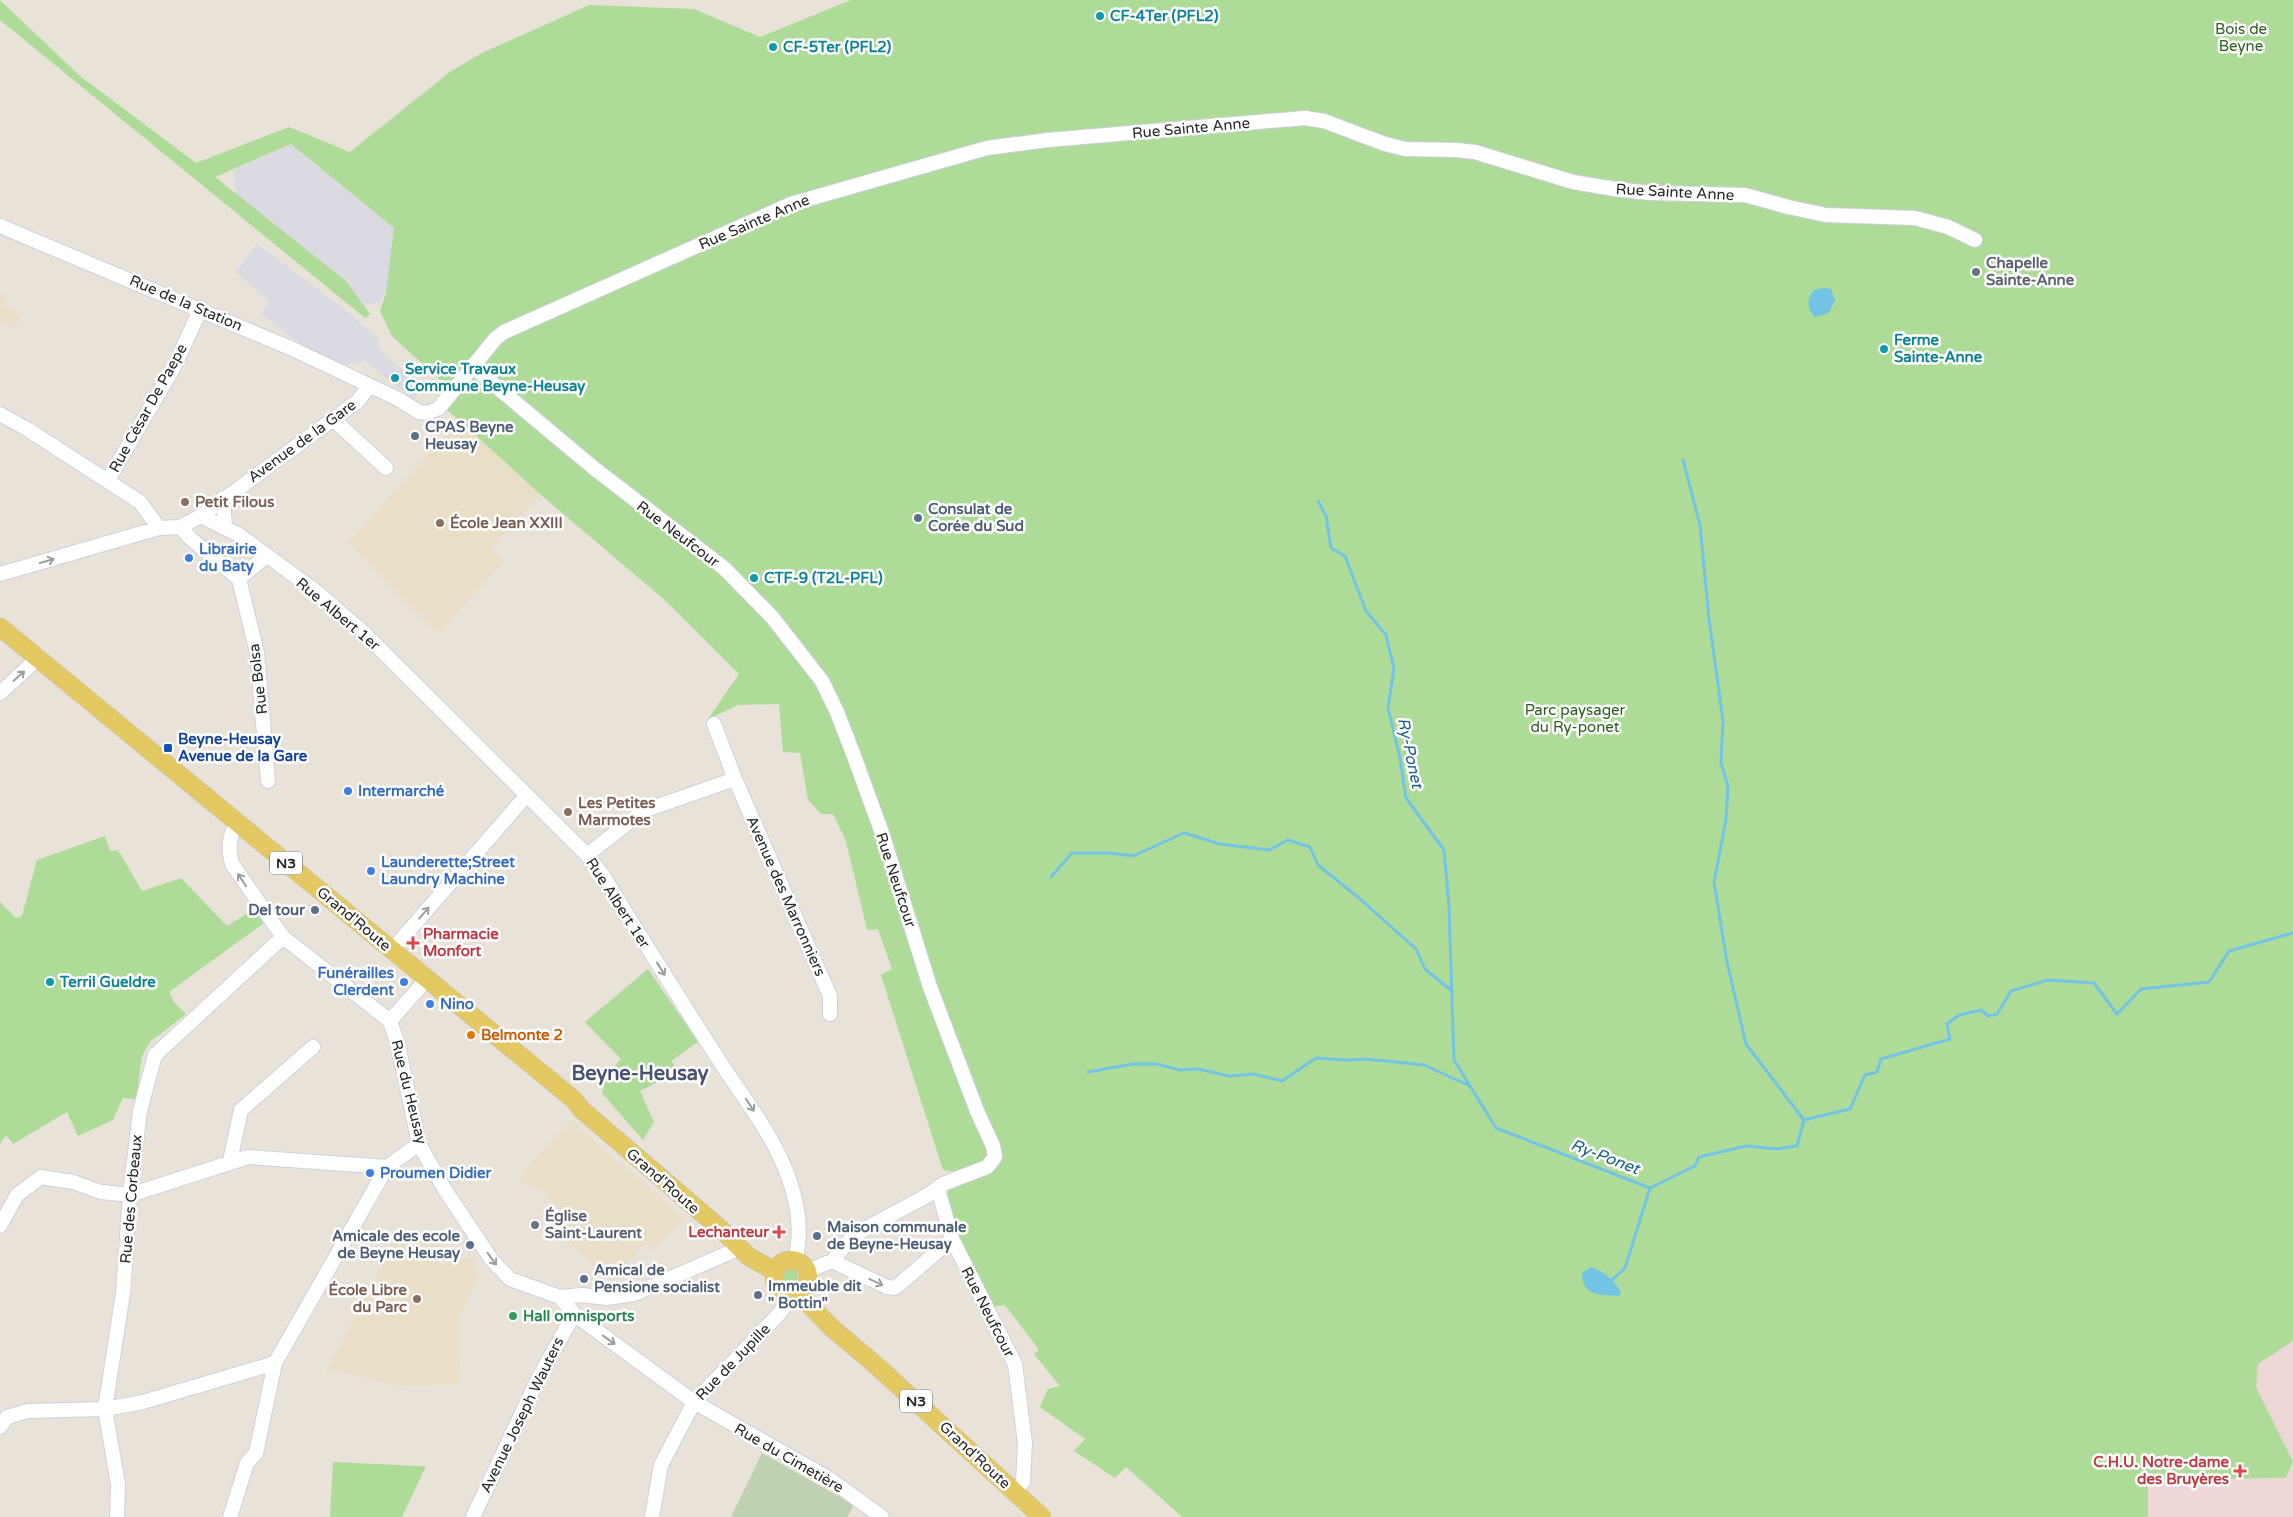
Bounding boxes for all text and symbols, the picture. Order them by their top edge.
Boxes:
place label: CF-4Ter (PFL2) [1110,7,1219,25]
marker: CF-4Ter (PFL2) [1094,10,1106,22]
park label: Bois de Beyne [2215,20,2267,55]
place label: CF-5Ter (PFL2) [783,38,892,56]
marker: CF-5Ter (PFL2) [767,41,779,53]
street label: Rue Sainte Anne [1131,114,1251,142]
street label: Rue Sainte Anne [1615,180,1735,204]
street label: Rue Sainte Anne [696,191,812,253]
place label: Chapelle Sainte-Anne [1986,254,2075,289]
marker: Chapelle Sainte-Anne [1970,266,1982,278]
street label: Rue de la Station [127,271,245,335]
place label: Ferme Sainte-Anne [1894,331,1983,366]
street label: Rue César De Paepe [105,341,191,475]
marker: Ferme Sainte-Anne [1878,343,1890,355]
place label: Service Travaux Commune Beyne-Heusay [405,360,585,396]
marker: Service Travaux Commune Beyne-Heusay [389,372,401,384]
street label: Avenue de la Gare [244,396,360,486]
place label: CPAS Beyne Heusay [425,418,514,454]
marker: CPAS Beyne Heusay [409,430,421,442]
place label: Petit Filous [195,493,274,511]
marker: Petit Filous [179,496,191,508]
street label: Rue Neufcour [633,497,723,571]
place label: Consulat de Corée du Sud [928,500,1024,535]
marker: Consulat de Corée du Sud [912,512,924,524]
place label: École Jean XXIII [450,513,563,532]
marker: École Jean XXIII [434,517,446,529]
place label: Librairie du Baty [199,540,257,576]
marker: Librairie du Baty [183,552,195,564]
one-way arrow [38,556,54,565]
place label: CTF-9 (T2L-PFL) [764,569,883,587]
marker: CTF-9 (T2L-PFL) [748,572,760,584]
street label: Rue Albert 1er [292,574,384,654]
street label: Rue Bolsa [245,643,271,715]
one-way arrow [13,670,26,682]
park label: Parc paysager du Ry-ponet [1525,701,1626,736]
water label: Ry-Ponet [1393,716,1428,792]
place label: Beyne-Heusay Avenue de la Gare [178,730,308,765]
marker: Beyne-Heusay Avenue de la Gare [162,742,174,754]
place label: Intermarché [358,782,445,800]
marker: Intermarché [342,785,354,797]
place label: Les Petites Marmotes [578,794,655,829]
marker: Les Petites Marmotes [562,806,574,818]
street label: Avenue des Marronniers [743,813,829,979]
street label: Rue Neufcour [872,830,920,930]
road number: N3 [270,851,302,874]
place label: Launderette;Street Laundry Machine [381,853,515,889]
street label: Rue Albert 1er [582,854,654,952]
marker: Launderette;Street Laundry Machine [365,865,377,877]
one-way arrow [237,873,247,887]
street label: Grand'Route [314,883,394,955]
place label: Del tour [248,901,305,919]
marker: Del tour [309,904,321,916]
one-way arrow [418,907,430,920]
place label: Pharmacie Monfort [423,925,499,960]
marker: Pharmacie Monfort [407,937,419,949]
one-way arrow [656,962,666,976]
place label: Funérailles Clerdent [318,964,394,999]
place label: Terril Gueldre [59,973,156,991]
marker: Terril Gueldre [44,976,56,988]
marker: Funérailles Clerdent [398,976,410,988]
place label: Nino [440,995,474,1013]
marker: Nino [424,998,436,1010]
place label: Belmonte 2 [481,1026,563,1044]
marker: Belmonte 2 [465,1029,477,1041]
street label: Rue du Heusay [387,1038,431,1146]
district label: Beyne-Heusay [571,1062,709,1086]
one-way arrow [745,1098,755,1112]
street label: Rue des Corbeaux [116,1134,146,1264]
water label: Ry-Ponet [1568,1135,1644,1180]
street label: Grand'Route [623,1145,703,1217]
place label: Proumen Didier [380,1164,492,1182]
marker: Proumen Didier [364,1167,376,1179]
place label: Église Saint-Laurent [545,1206,642,1242]
place label: Maison communale de Beyne-Heusay [827,1218,967,1254]
marker: Église Saint-Laurent [529,1219,541,1231]
place label: Lechanteur [688,1223,769,1241]
marker: Lechanteur [773,1226,785,1238]
place label: Amicale des ecole de Beyne Heusay [332,1227,461,1263]
marker: Maison communale de Beyne-Heusay [811,1230,823,1242]
marker: Amicale des ecole de Beyne Heusay [464,1239,476,1251]
one-way arrow [487,1252,498,1265]
place label: Amical de Pensione socialist [594,1261,720,1296]
street label: Rue Neufcour [958,1264,1019,1360]
marker: Amical de Pensione socialist [578,1273,590,1285]
place label: Immeuble dit " Bottin" [768,1277,862,1312]
one-way arrow [868,1277,883,1287]
place label: École Libre du Parc [329,1280,408,1316]
marker: Immeuble dit " Bottin" [752,1289,764,1301]
marker: École Libre du Parc [411,1293,423,1305]
place label: Hall omnisports [523,1307,634,1326]
marker: Hall omnisports [507,1310,519,1322]
street label: Rue de Jupille [692,1320,774,1404]
street label: Avenue Joseph Wauters [476,1334,568,1496]
one-way arrow [602,1335,616,1345]
road number: N3 [900,1390,932,1412]
street label: Grand'Route [936,1418,1014,1492]
street label: Rue du Cimetière [731,1419,847,1497]
place label: C.H.U. Notre-dame des Bruyères [2093,1453,2230,1489]
marker: C.H.U. Notre-dame des Bruyères [2233,1464,2247,1478]

